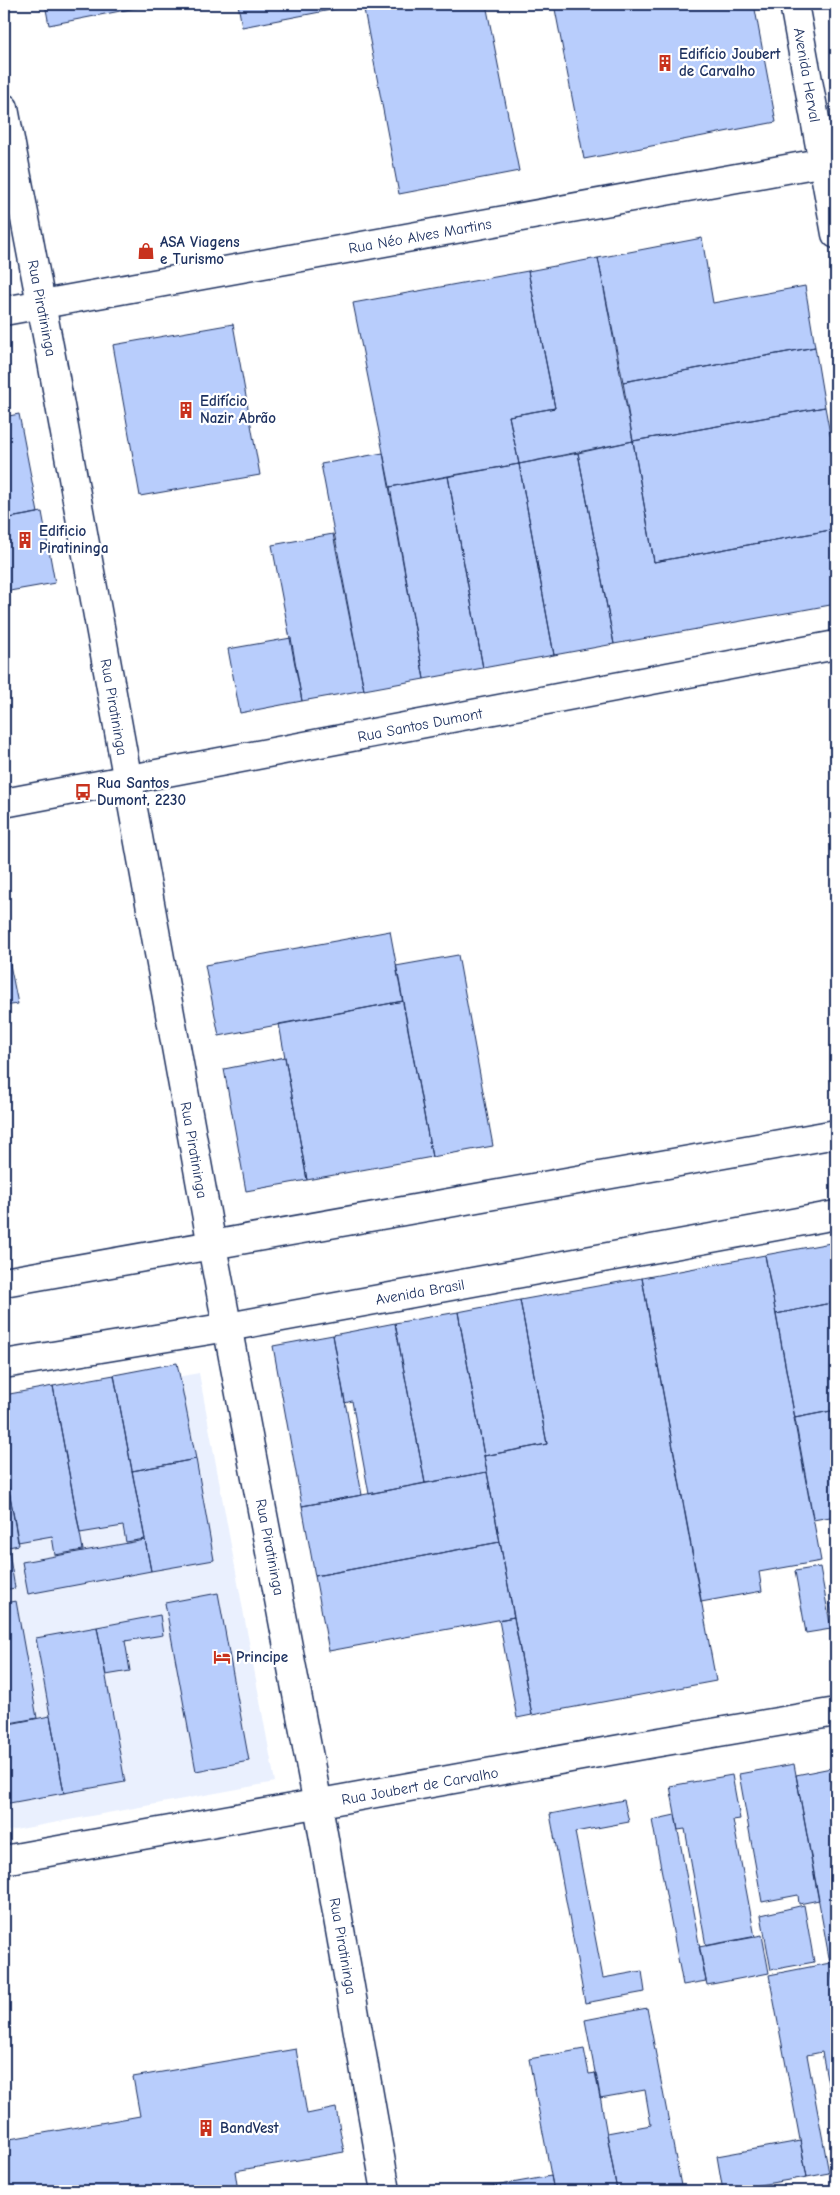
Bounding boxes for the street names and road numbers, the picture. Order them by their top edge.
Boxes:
street label: Avenida Herval [790,26,824,124]
street label: Rua Néo Alves Martins [347,215,493,257]
street label: Rua Piratininga [24,258,60,358]
street label: Rua Piratininga [97,657,131,757]
street label: Rua Santos Dumont [356,704,485,746]
street label: Rua Piratininga [177,1100,211,1200]
street label: Avenida Brasil [374,1275,466,1309]
street label: Rua Piratininga [252,1497,288,1597]
street label: Rua Joubert de Carvalho [340,1763,500,1809]
street label: Rua Piratininga [326,1896,360,1996]

